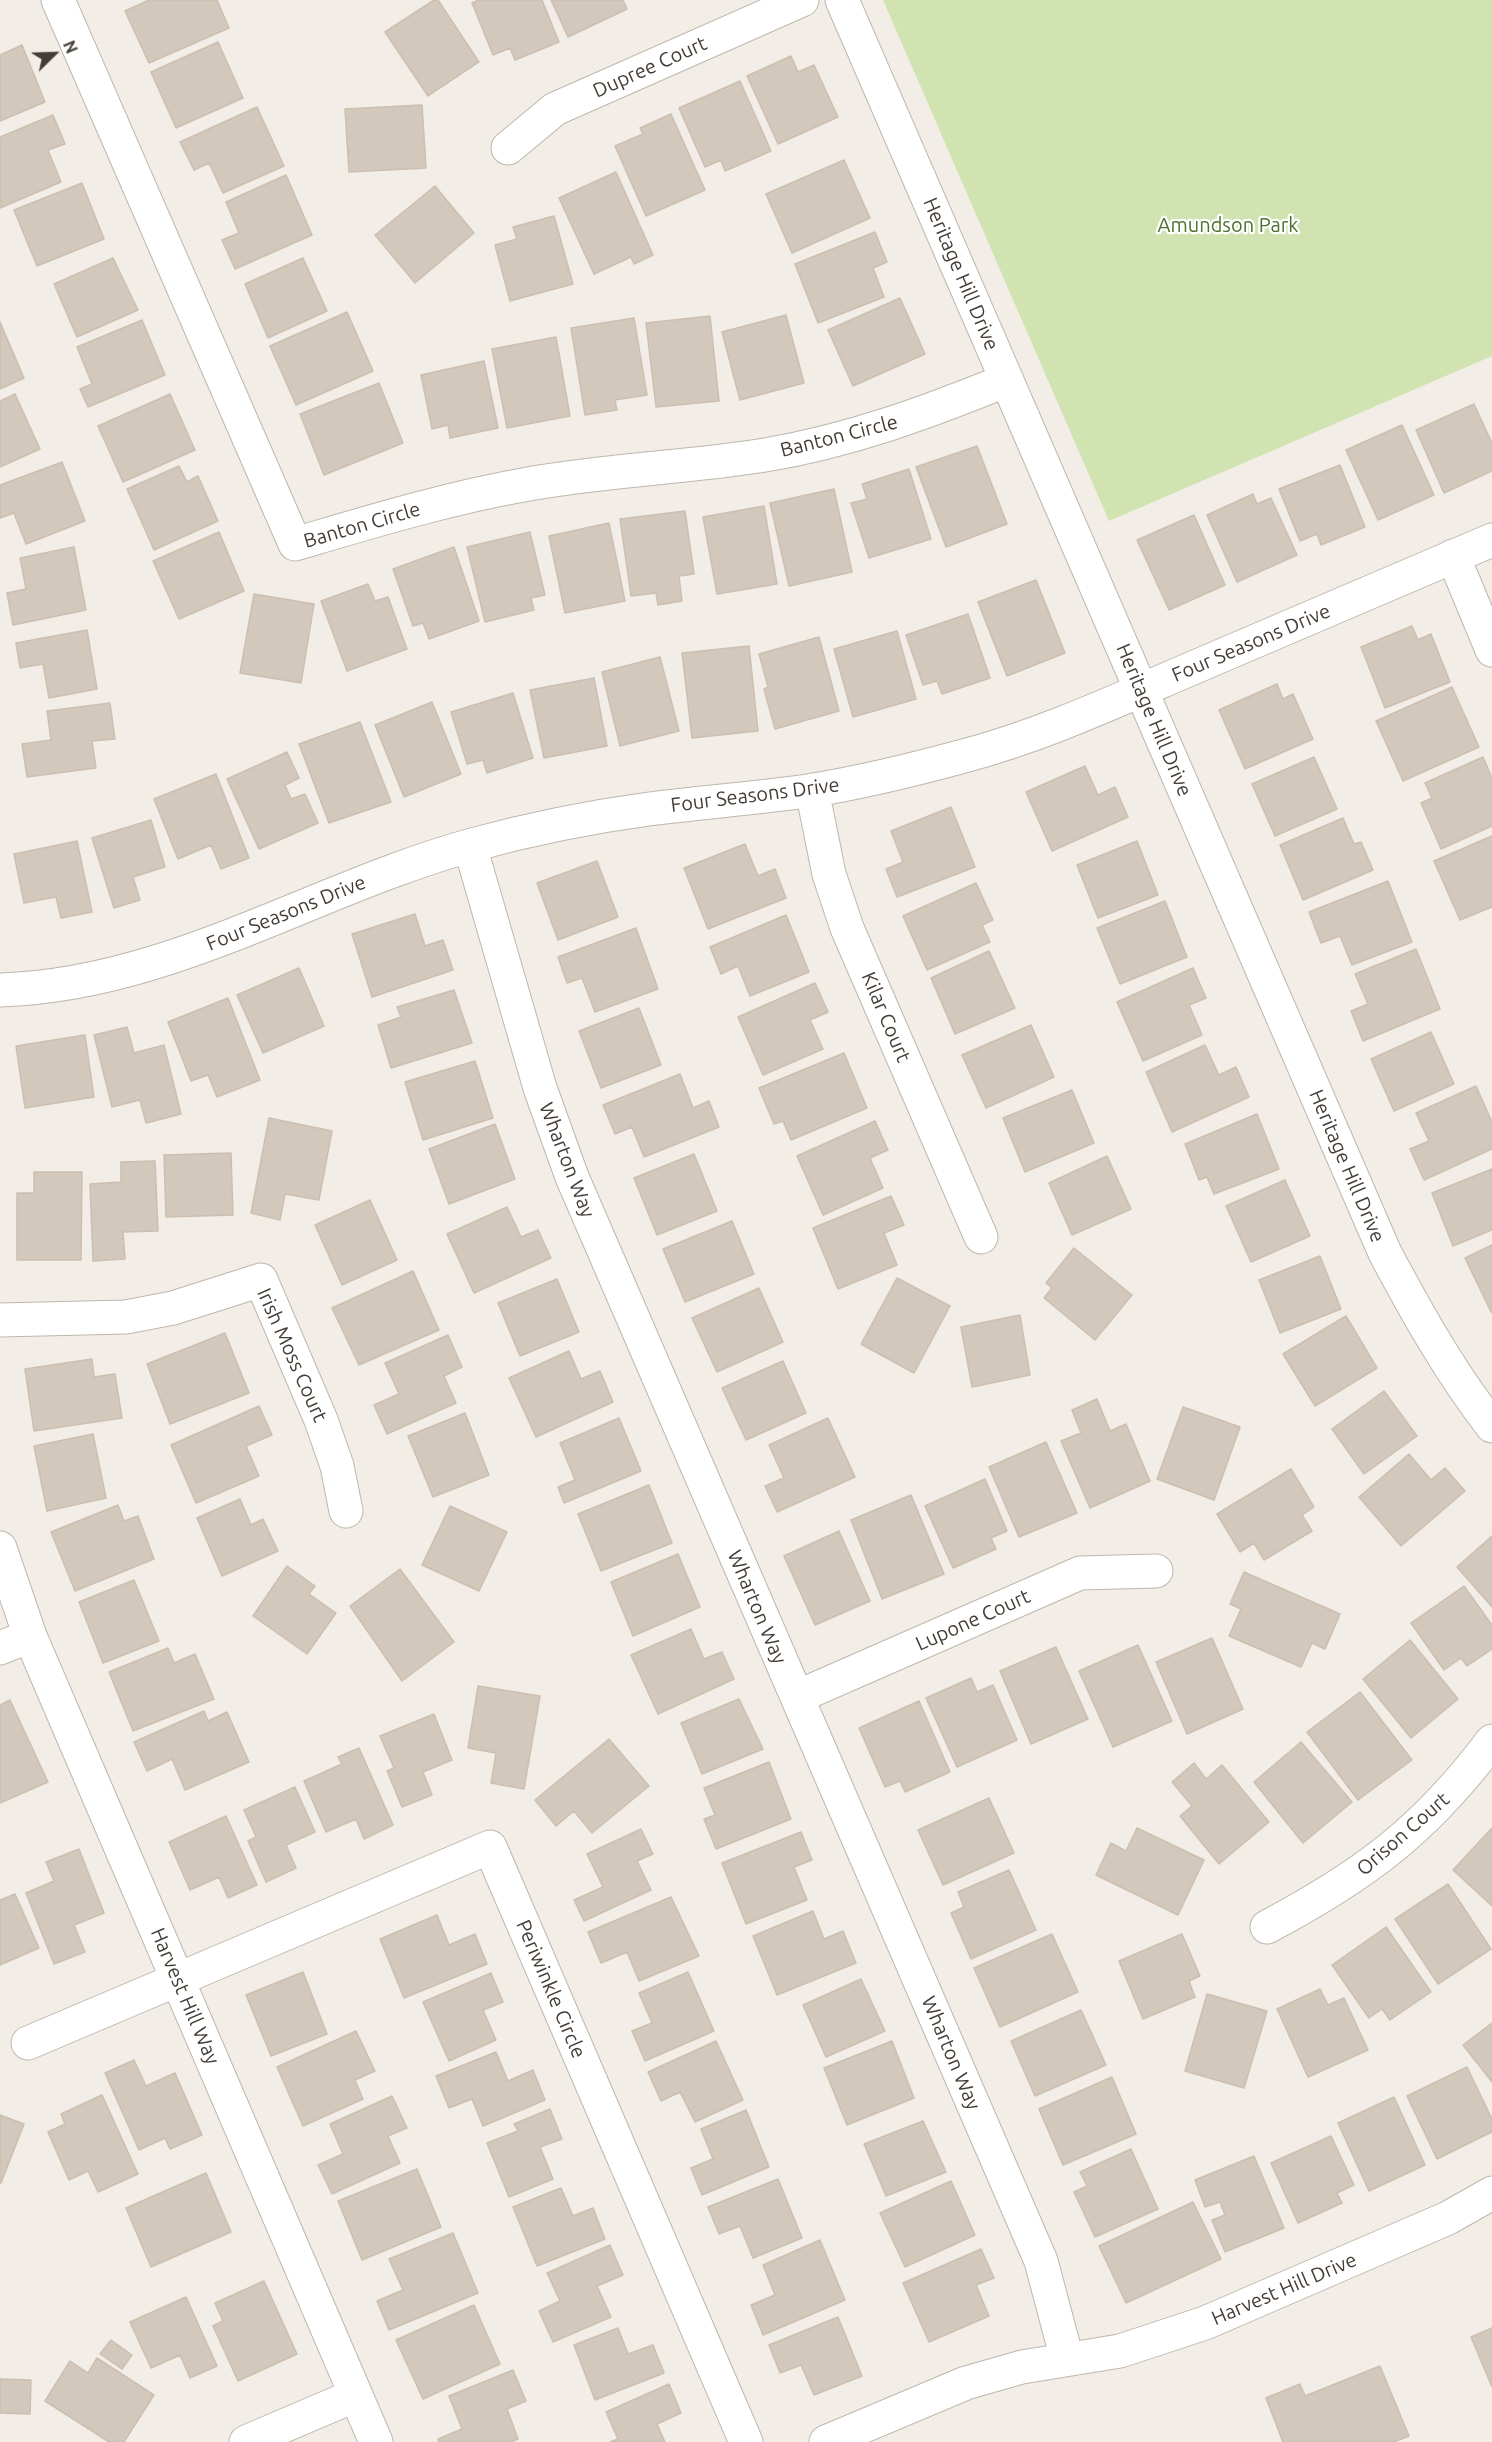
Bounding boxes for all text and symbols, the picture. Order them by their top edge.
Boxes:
north arrow [24,24,84,84]
street label: Dupree Court [589,31,711,103]
text: N [60,38,81,56]
street label: Heritage Hill Drive [918,194,1004,354]
park label: Amundson Park [1158,213,1298,237]
street label: Banton Circle [778,410,900,462]
street label: Banton Circle [301,497,423,553]
street label: Four Seasons Drive [1168,599,1334,687]
street label: Heritage Hill Drive [1111,640,1197,800]
street label: Four Seasons Drive [669,773,841,817]
street label: Four Seasons Drive [203,870,369,956]
street label: Kilar Court [856,968,916,1066]
street label: Heritage Hill Drive [1304,1086,1390,1246]
street label: Wharton Way [534,1099,600,1221]
street label: Irish Moss Court [252,1284,332,1426]
street label: Wharton Way [722,1546,792,1668]
street label: Lupone Court [912,1584,1034,1656]
street label: Orison Court [1352,1787,1454,1881]
street label: Periwinkle Circle [511,1916,591,2062]
street label: Harvest Hill Way [145,1924,225,2068]
street label: Wharton Way [916,1992,986,2114]
street label: Harvest Hill Drive [1208,2248,1360,2330]

